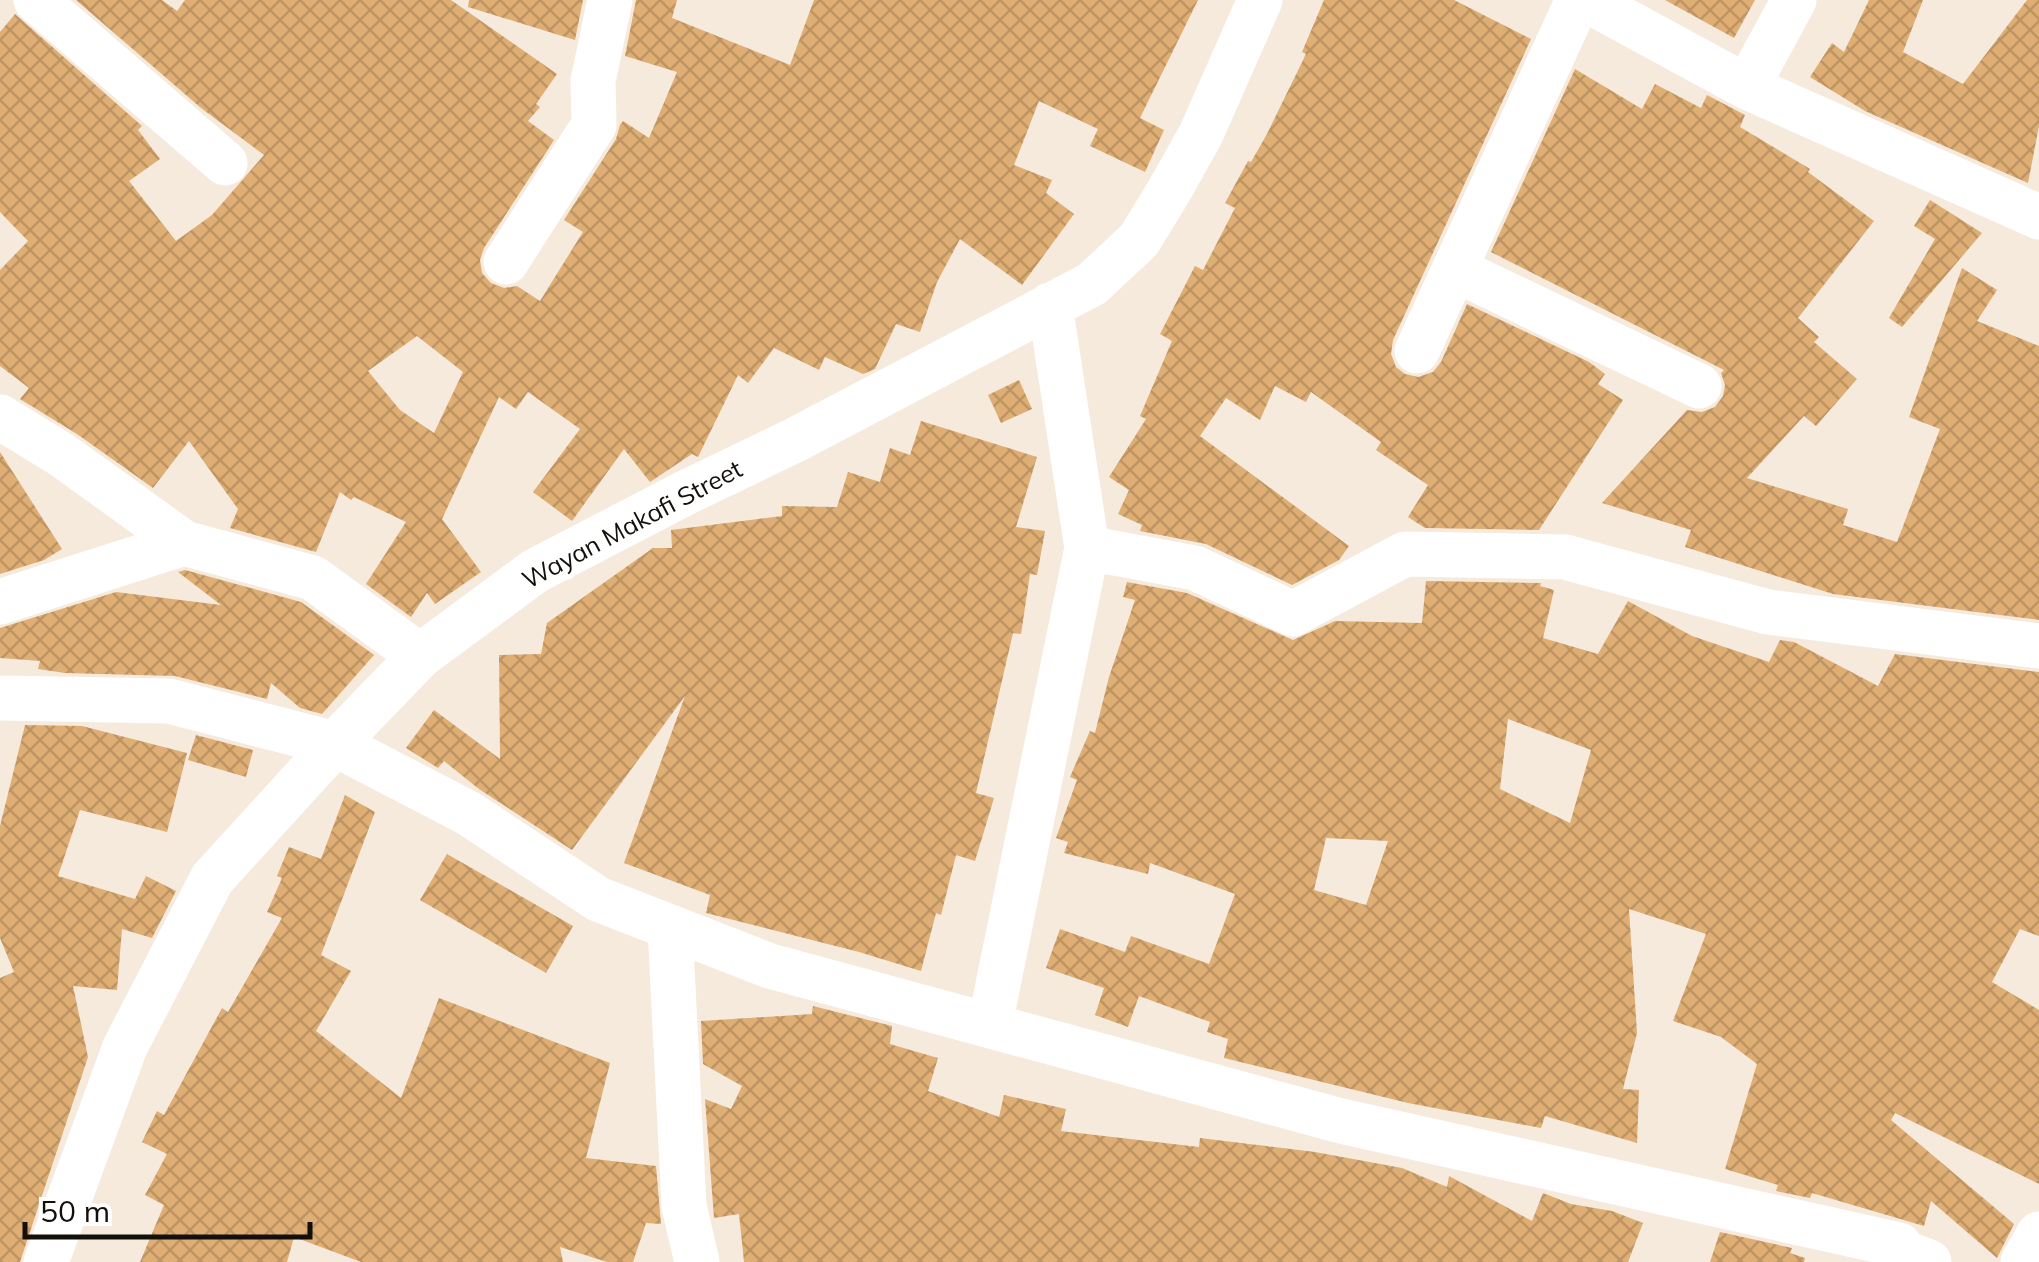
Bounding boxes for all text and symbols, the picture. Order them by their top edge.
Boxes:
street label: Wayan Makafi Street [516,452,747,595]
scale bar [25,1177,310,1239]
text: 50 m [40,1192,110,1230]

